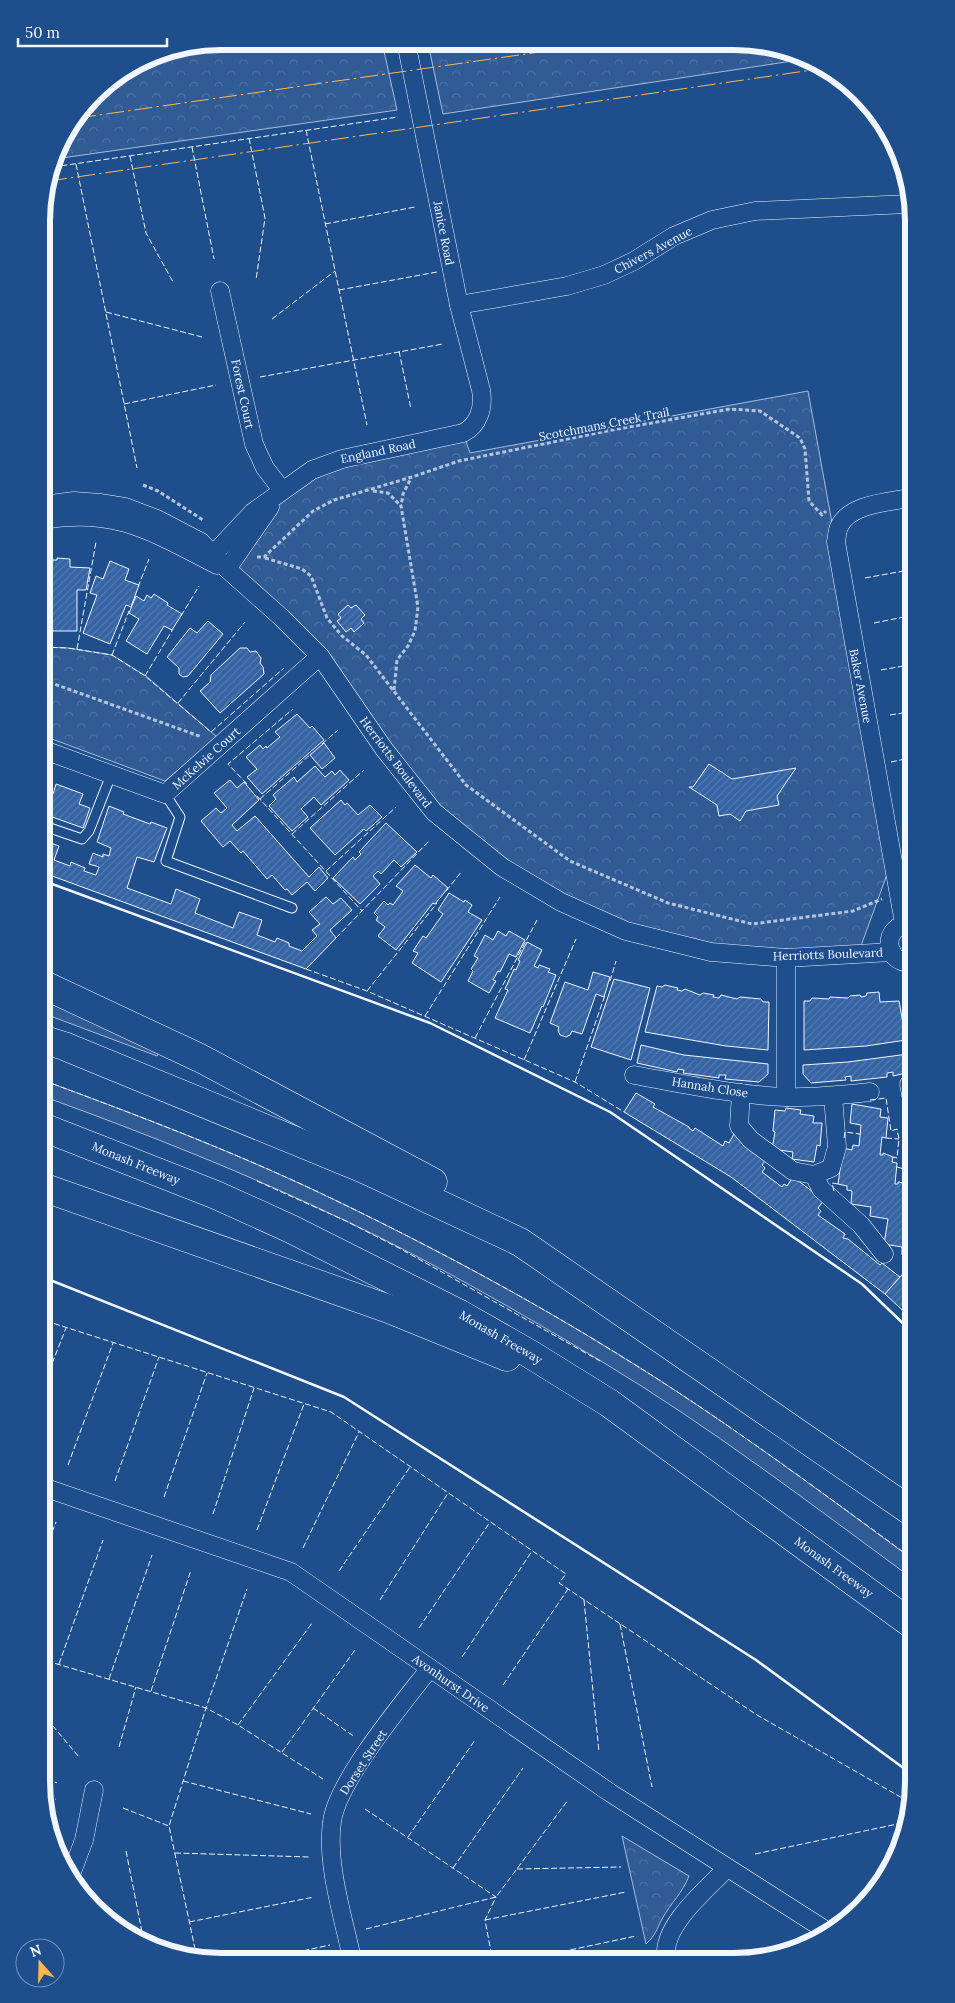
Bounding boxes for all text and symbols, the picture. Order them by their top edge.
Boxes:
scale bar [18,15,166,47]
text: 50 m [25,23,60,42]
street label: Janice Road [430,199,458,266]
street label: Chivers Avenue [611,223,695,277]
street label: Forest Court [228,358,258,431]
street label: Scotchmans Creek Trail [537,404,671,444]
street label: England Road [339,436,417,466]
street label: Baker Avenue [846,647,876,725]
street label: Herriotts Boulevard [357,713,435,811]
street label: McKelvie Court [169,723,243,792]
street label: Herriotts Boulevard [773,945,883,963]
street label: Hannah Close [671,1074,750,1101]
street label: Monash Freeway [90,1138,183,1188]
street label: Monash Freeway [457,1307,546,1367]
street label: Monash Freeway [792,1533,877,1601]
street label: Avonhurst Drive [409,1650,493,1715]
street label: Dorset Street [336,1726,390,1798]
north arrow [15,1938,65,1988]
text: N [27,1940,44,1961]

